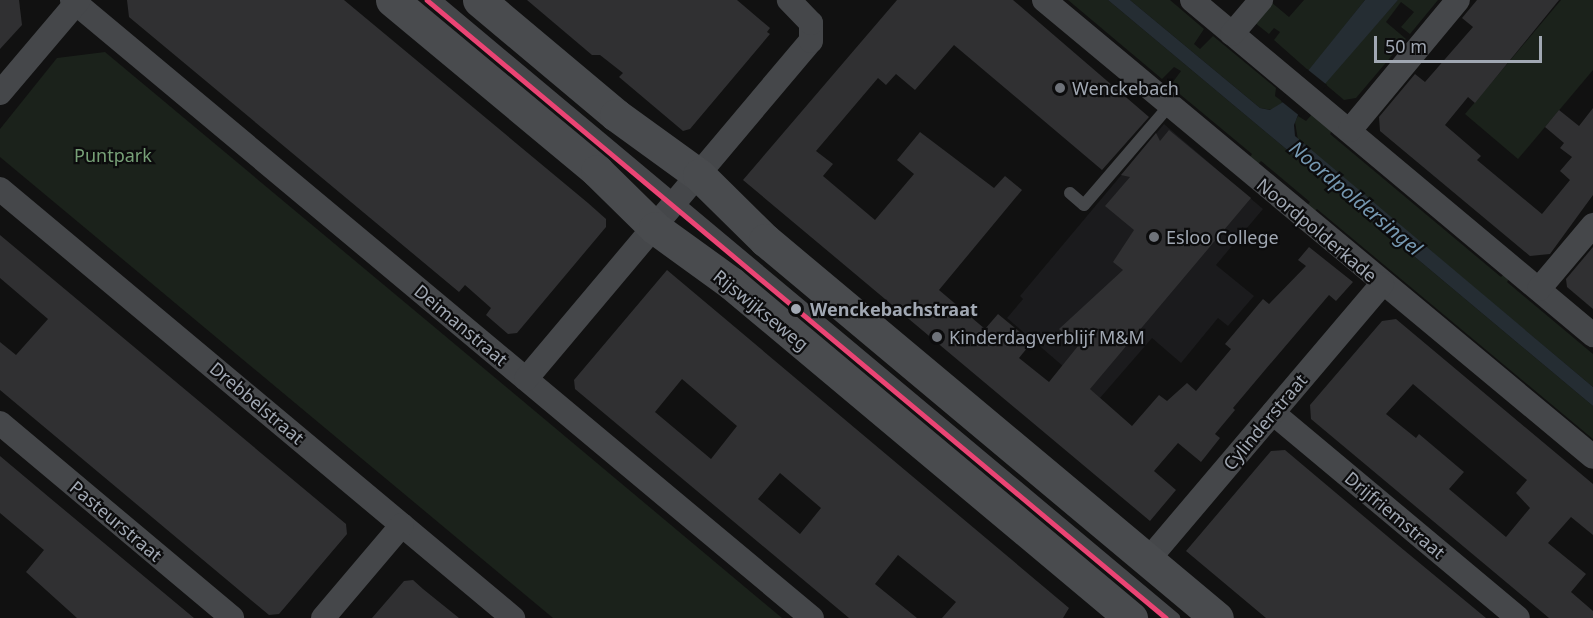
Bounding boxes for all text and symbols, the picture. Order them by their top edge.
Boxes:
scale bar [1377,24,1545,62]
text: 50 m [1385,34,1427,58]
place label: Wenckebach [1072,77,1179,99]
marker: Wenckebach [1053,81,1067,95]
water label: Noordpoldersingel [1285,136,1427,260]
park label: Puntpark [74,144,152,166]
street label: Noordpolderkade [1253,174,1381,286]
place label: Esloo College [1166,226,1279,248]
marker: Esloo College [1147,230,1161,244]
street label: Rijswijkseweg [709,265,813,355]
street label: Deimanstraat [410,280,512,370]
place label: Wenckebachstraat [810,298,978,320]
marker: Wenckebachstraat [787,300,805,318]
place label: Kinderdagverblijf M&M [949,326,1145,348]
marker: Kinderdagverblijf M&M [930,330,944,344]
street label: Drebbelstraat [206,357,308,449]
street label: Cylinderstraat [1219,370,1311,474]
street label: Drijfriemstraat [1341,467,1449,563]
street label: Pasteurstraat [66,476,166,566]

